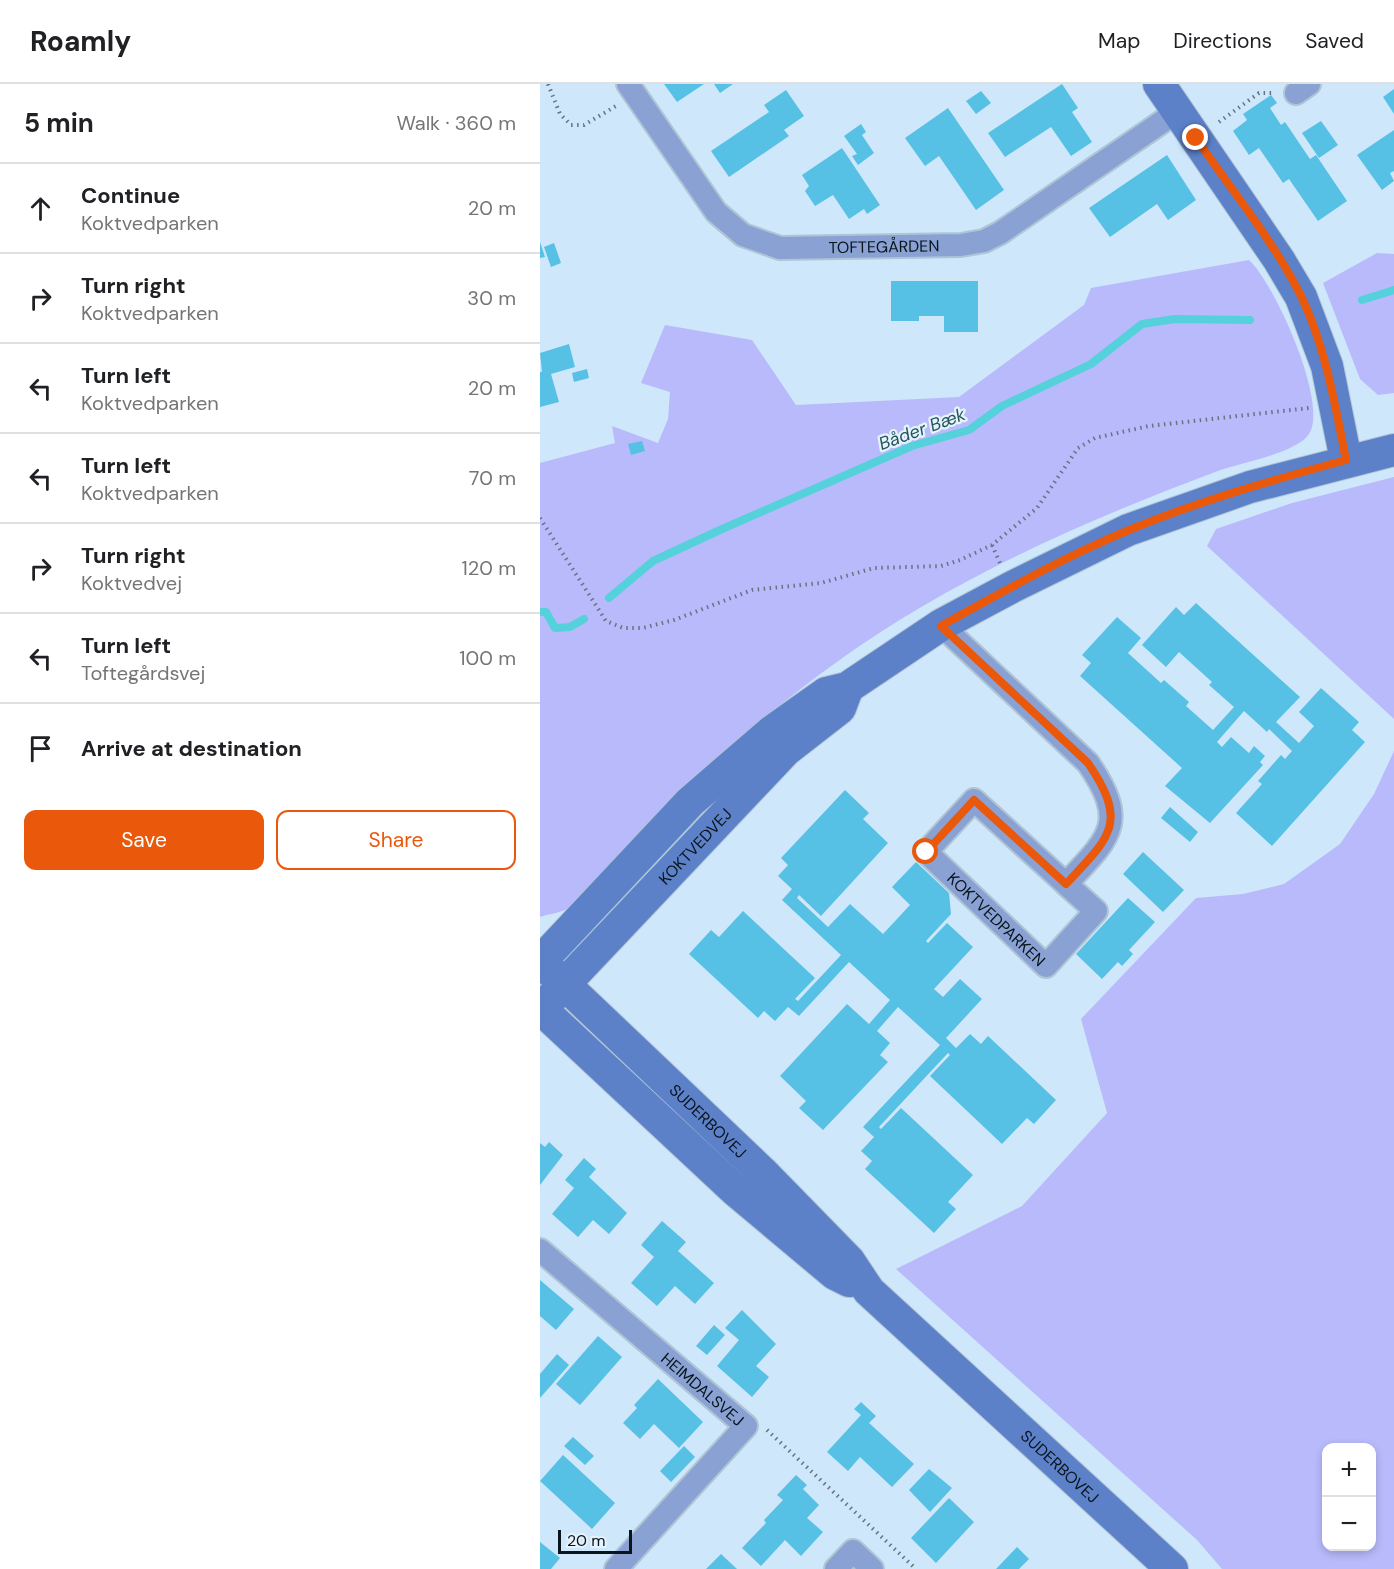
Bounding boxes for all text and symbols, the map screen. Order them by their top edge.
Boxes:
text: Roamly [30,23,131,60]
text: Map [1098,27,1140,55]
text: Directions [1173,27,1272,55]
text: Saved [1305,27,1364,55]
text: 5 min [24,106,94,140]
text: Walk · 360 m [396,110,516,136]
route end [1182,124,1208,150]
text: Continue [81,181,180,210]
icon: ahead [24,192,57,225]
text: 20 m [468,195,516,221]
text: Koktvedparken [81,210,219,236]
street label: TOFTEGÅRDEN [828,235,940,258]
text: Turn right [81,271,186,300]
icon: right [24,282,57,315]
text: 30 m [467,285,516,311]
text: Koktvedparken [81,300,219,326]
text: Turn left [81,361,171,390]
icon: left [24,372,57,405]
text: 20 m [468,375,516,401]
text: Koktvedparken [81,390,219,416]
water label: Båder Bæk [875,402,969,456]
text: Turn left [81,451,171,480]
icon: left [24,462,57,495]
text: 70 m [469,465,516,491]
text: Koktvedparken [81,480,219,506]
text: Turn right [81,541,186,570]
icon: right [24,552,57,585]
text: 120 m [462,555,516,581]
text: Koktvedvej [81,570,182,596]
text: Turn left [81,631,171,660]
icon: left [24,642,57,675]
text: 100 m [459,645,516,671]
text: Toftegårdsvej [81,660,205,686]
icon: arrive [24,732,57,765]
text: Arrive at destination [81,734,302,763]
street label: KOKTVEDVEJ [654,804,736,889]
button: Save [24,810,264,870]
button: Share [276,810,516,870]
route start [912,838,938,864]
street label: KOKTVEDPARKEN [943,867,1050,971]
street label: SUDERBOVEJ [665,1079,751,1162]
street label: HEIMDALSVEJ [657,1348,749,1430]
street label: SUDERBOVEJ [1017,1425,1103,1507]
map controls [1322,1443,1376,1551]
button: + [1322,1443,1376,1497]
button: − [1322,1497,1376,1551]
scale bar [558,1527,632,1554]
text: 20 m [567,1530,606,1551]

